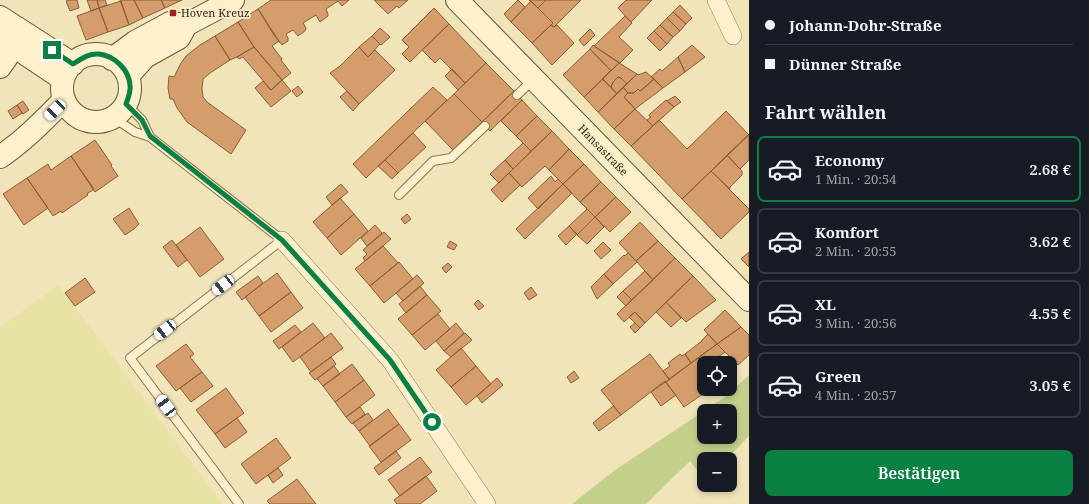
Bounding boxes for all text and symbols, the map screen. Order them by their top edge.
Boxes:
place label: Hoven Kreuz [181,5,250,20]
marker: Hoven Kreuz [168,8,178,18]
text: Johann-Dohr-Straße [789,15,942,35]
route end [43,41,61,59]
text: Dünner Straße [789,54,901,74]
car [42,97,68,123]
text: Fahrt wählen [765,100,887,124]
street label: Hansastraße [575,121,632,179]
text: Economy [815,150,884,170]
icon: car [767,151,803,187]
text: 2.68 € [1029,159,1071,179]
text: 1 Min. · 20:54 [815,170,896,188]
text: Komfort [815,222,879,242]
icon: car [767,223,803,259]
text: 3.62 € [1029,231,1071,251]
text: 2 Min. · 20:55 [815,242,896,260]
car [210,273,236,297]
text: XL [815,294,836,314]
icon: car [767,295,803,331]
text: 4.55 € [1029,303,1071,323]
text: 3 Min. · 20:56 [815,314,896,332]
car [152,318,178,342]
map controls [697,356,737,492]
button: locate [697,356,737,396]
text: Green [815,366,862,386]
icon: car [767,367,803,403]
text: 3.05 € [1029,375,1071,395]
text: 4 Min. · 20:57 [815,386,896,404]
car [154,393,178,419]
button: + [697,404,737,444]
route start [423,413,441,431]
button: Bestätigen [765,450,1073,496]
button: − [697,452,737,492]

